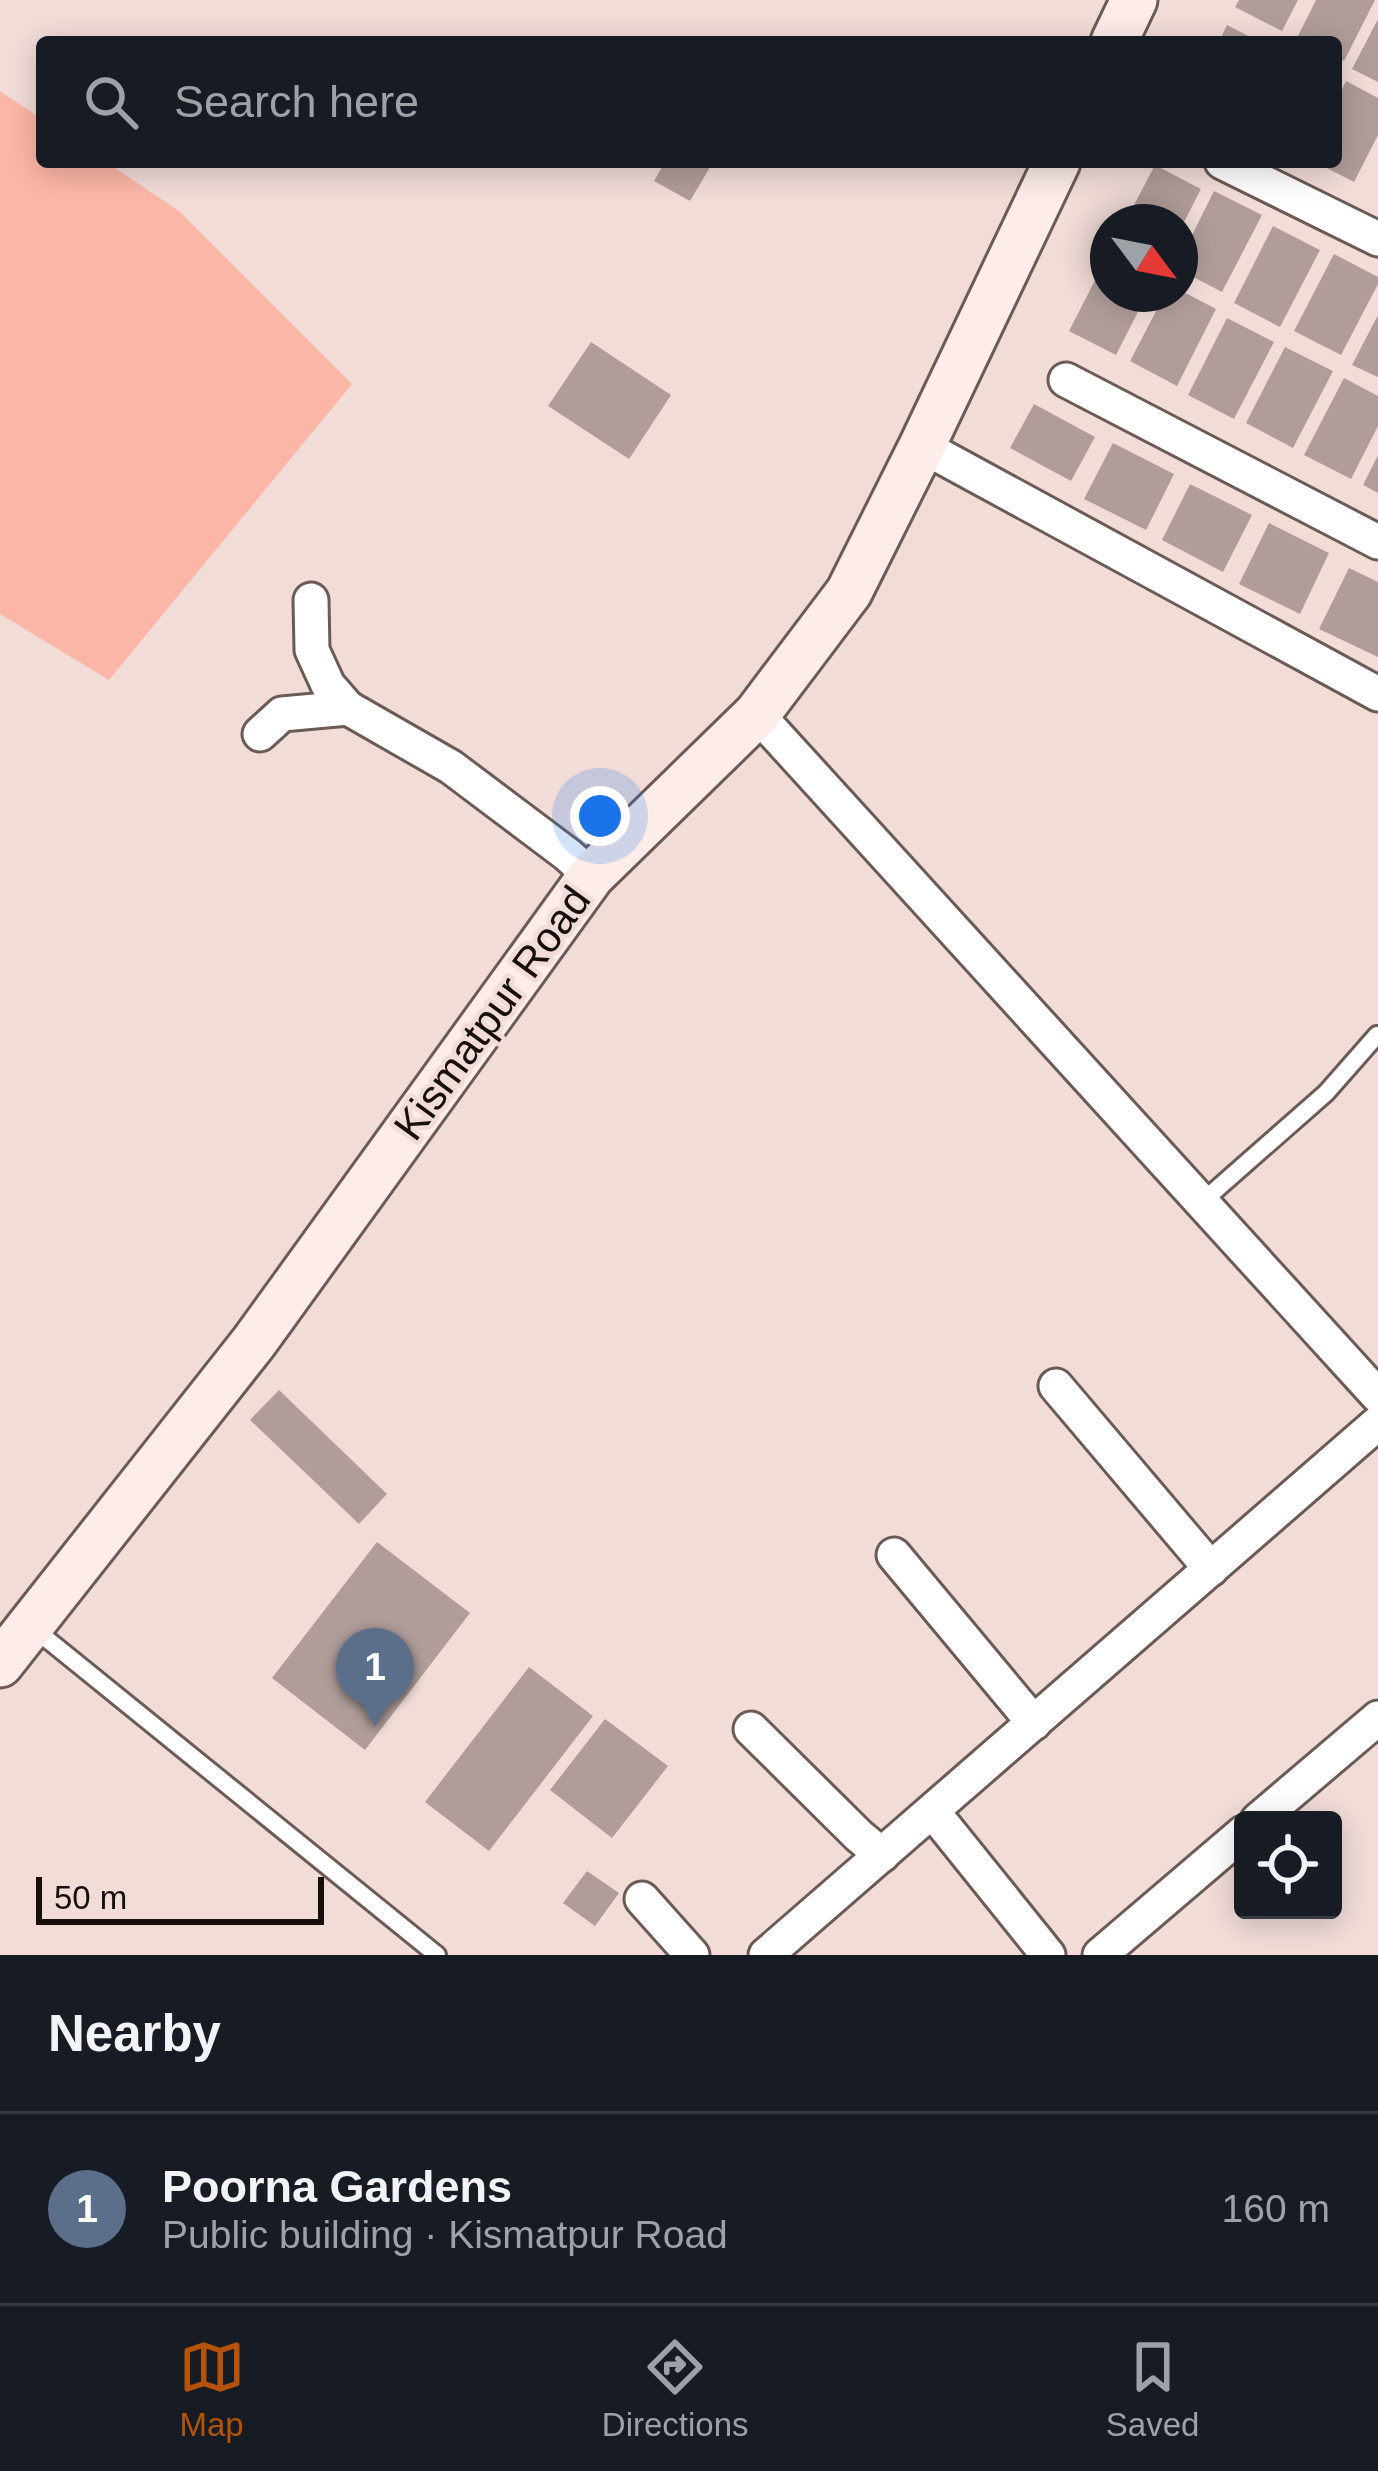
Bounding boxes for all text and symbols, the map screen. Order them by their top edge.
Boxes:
search box [36,36,1342,168]
icon: search [78,69,144,135]
text: Search here [174,76,419,127]
north arrow [1090,204,1198,312]
your location [570,786,630,846]
street label: Kismatpur Road [384,877,600,1149]
pin: 1 [336,1628,414,1727]
map controls [1234,1811,1342,1919]
button: locate [1234,1811,1342,1919]
scale bar [36,1871,324,1924]
text: 50 m [54,1879,127,1916]
text: Nearby [48,2005,221,2062]
text: Poorna Gardens [162,2161,512,2212]
text: 1 [76,2187,98,2230]
text: 160 m [1222,2187,1330,2230]
text: Public building · Kismatpur Road [162,2213,728,2256]
tab: Map [179,2334,245,2444]
tab: Directions [602,2334,749,2444]
tab: Saved [1106,2334,1199,2444]

